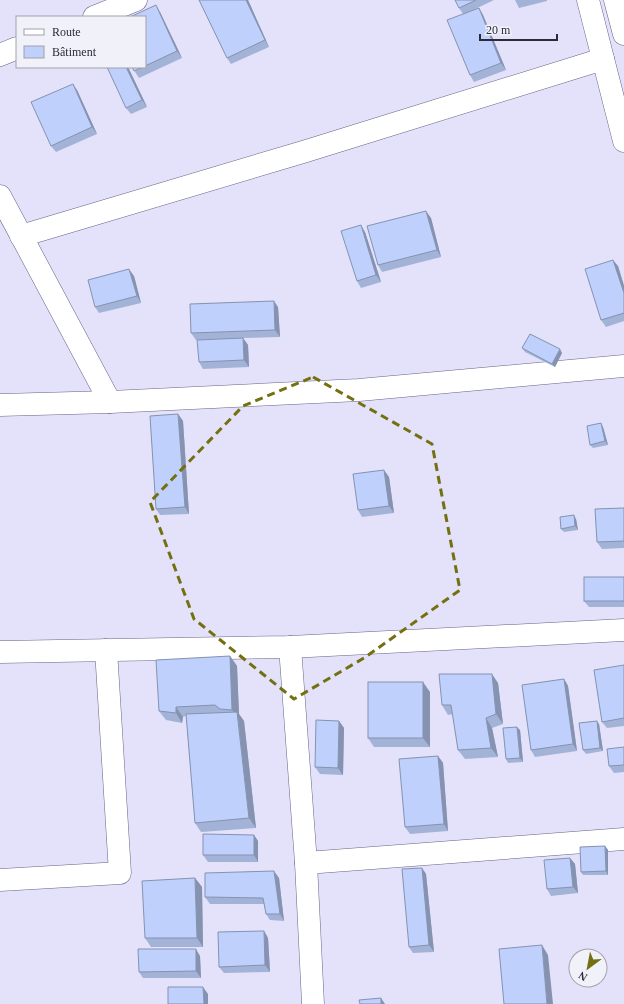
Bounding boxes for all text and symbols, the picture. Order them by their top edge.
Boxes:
legend [16,16,146,68]
scale bar [480,16,557,42]
text: 20 m [486,23,511,37]
text: Route [52,25,81,39]
text: Bâtiment [52,45,97,59]
north arrow [568,948,608,988]
text: N [576,969,589,984]

